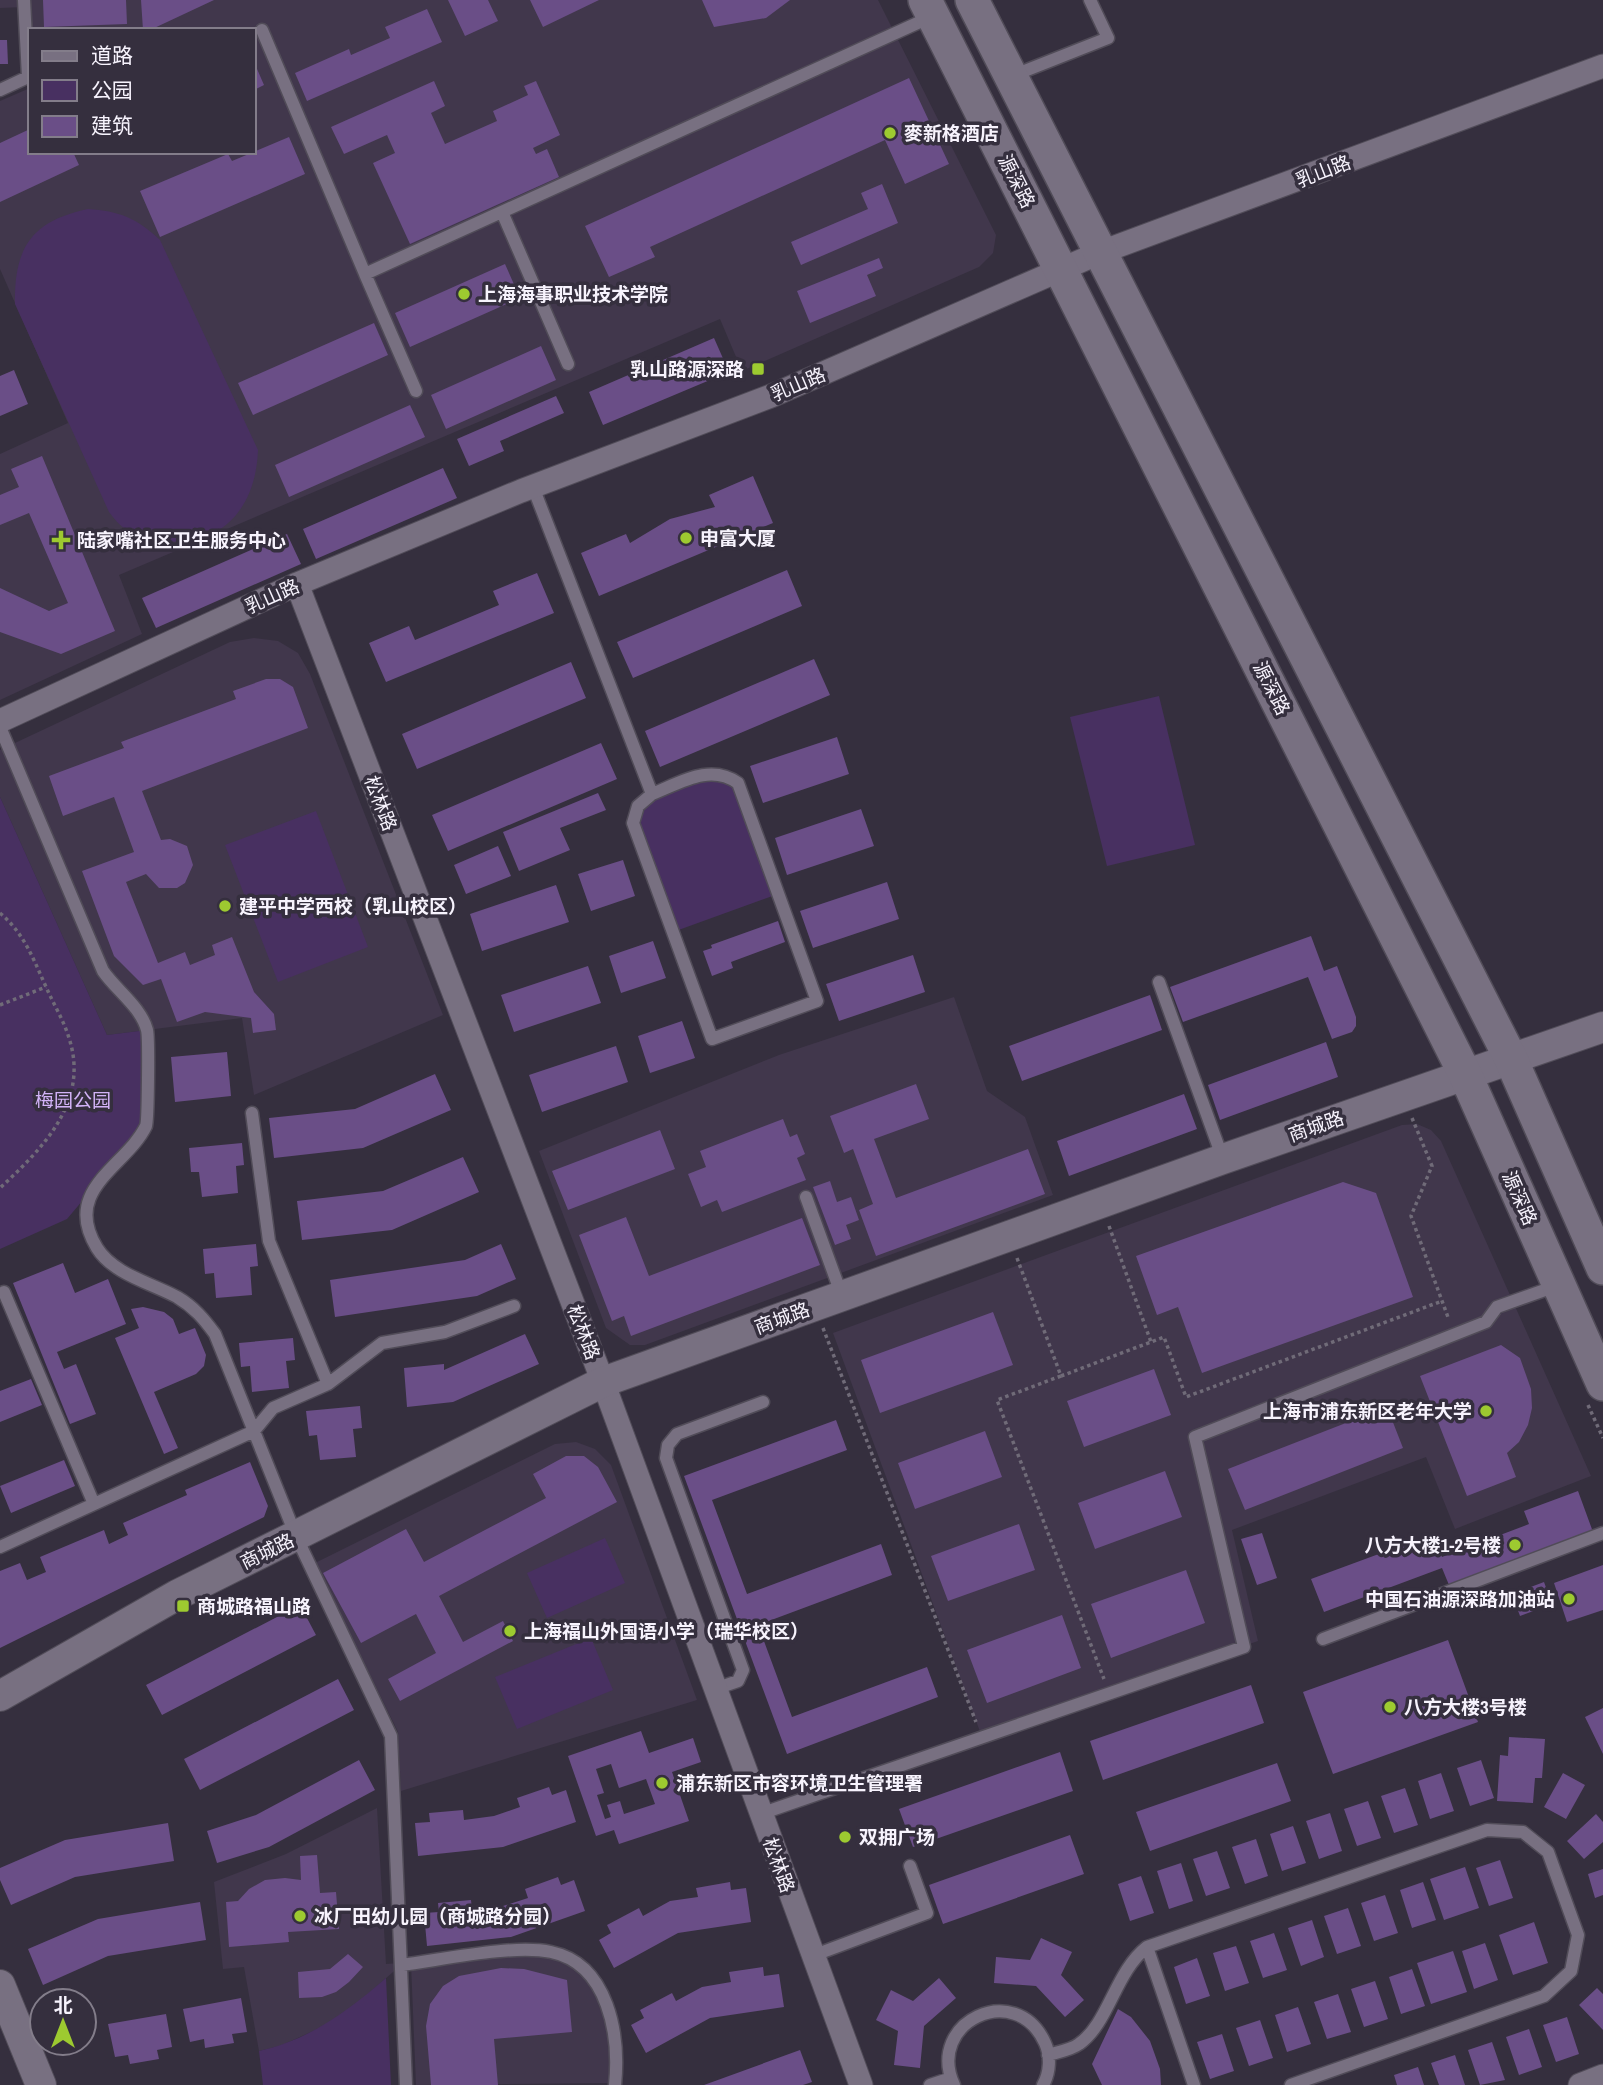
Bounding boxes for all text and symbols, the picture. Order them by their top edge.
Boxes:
legend [28,28,256,154]
text: 道路 [91,41,133,70]
text: 公园 [91,76,133,105]
text: 建筑 [91,111,133,140]
place label: 麥新格酒店 [904,120,999,146]
marker: 麥新格酒店 [882,125,898,141]
street label: 乳山路 [1292,149,1354,193]
street label: 源深路 [992,150,1042,212]
place label: 上海海事职业技术学院 [478,281,668,307]
marker: 上海海事职业技术学院 [456,286,472,302]
place label: 乳山路源深路 [630,356,744,382]
marker: 乳山路源深路 [750,361,766,377]
street label: 乳山路 [767,361,829,407]
place label: 申富大厦 [700,525,776,551]
place label: 陆家嘴社区卫生服务中心 [77,527,286,553]
marker: 陆家嘴社区卫生服务中心 [51,530,71,550]
marker: 申富大厦 [678,530,694,546]
street label: 乳山路 [241,573,303,619]
street label: 源深路 [1247,657,1297,719]
street label: 松林路 [359,772,403,834]
place label: 建平中学西校（乳山校区） [239,893,467,919]
marker: 建平中学西校（乳山校区） [217,898,233,914]
park label: 梅园公园 [35,1087,111,1113]
street label: 商城路 [1285,1104,1347,1148]
street label: 源深路 [1497,1167,1543,1229]
street label: 商城路 [751,1296,813,1340]
street label: 松林路 [562,1301,606,1363]
place label: 上海市浦东新区老年大学 [1263,1398,1472,1424]
marker: 上海市浦东新区老年大学 [1478,1403,1494,1419]
street label: 商城路 [236,1527,298,1575]
place label: 八方大楼1-2号楼 [1364,1532,1501,1558]
marker: 八方大楼1-2号楼 [1507,1537,1523,1553]
place label: 中国石油源深路加油站 [1365,1586,1555,1612]
marker: 中国石油源深路加油站 [1561,1591,1577,1607]
place label: 商城路福山路 [197,1593,311,1619]
marker: 商城路福山路 [175,1598,191,1614]
place label: 上海福山外国语小学（瑞华校区） [524,1618,809,1644]
marker: 上海福山外国语小学（瑞华校区） [502,1623,518,1639]
place label: 八方大楼3号楼 [1404,1694,1527,1720]
marker: 八方大楼3号楼 [1382,1699,1398,1715]
place label: 浦东新区市容环境卫生管理署 [676,1770,923,1796]
marker: 浦东新区市容环境卫生管理署 [654,1775,670,1791]
place label: 双拥广场 [859,1824,935,1850]
marker: 双拥广场 [837,1829,853,1845]
street label: 松林路 [757,1834,801,1896]
place label: 冰厂田幼儿园（商城路分园） [314,1903,561,1929]
marker: 冰厂田幼儿园（商城路分园） [292,1908,308,1924]
north arrow [28,1987,98,2057]
text: 北 [53,1992,73,2018]

